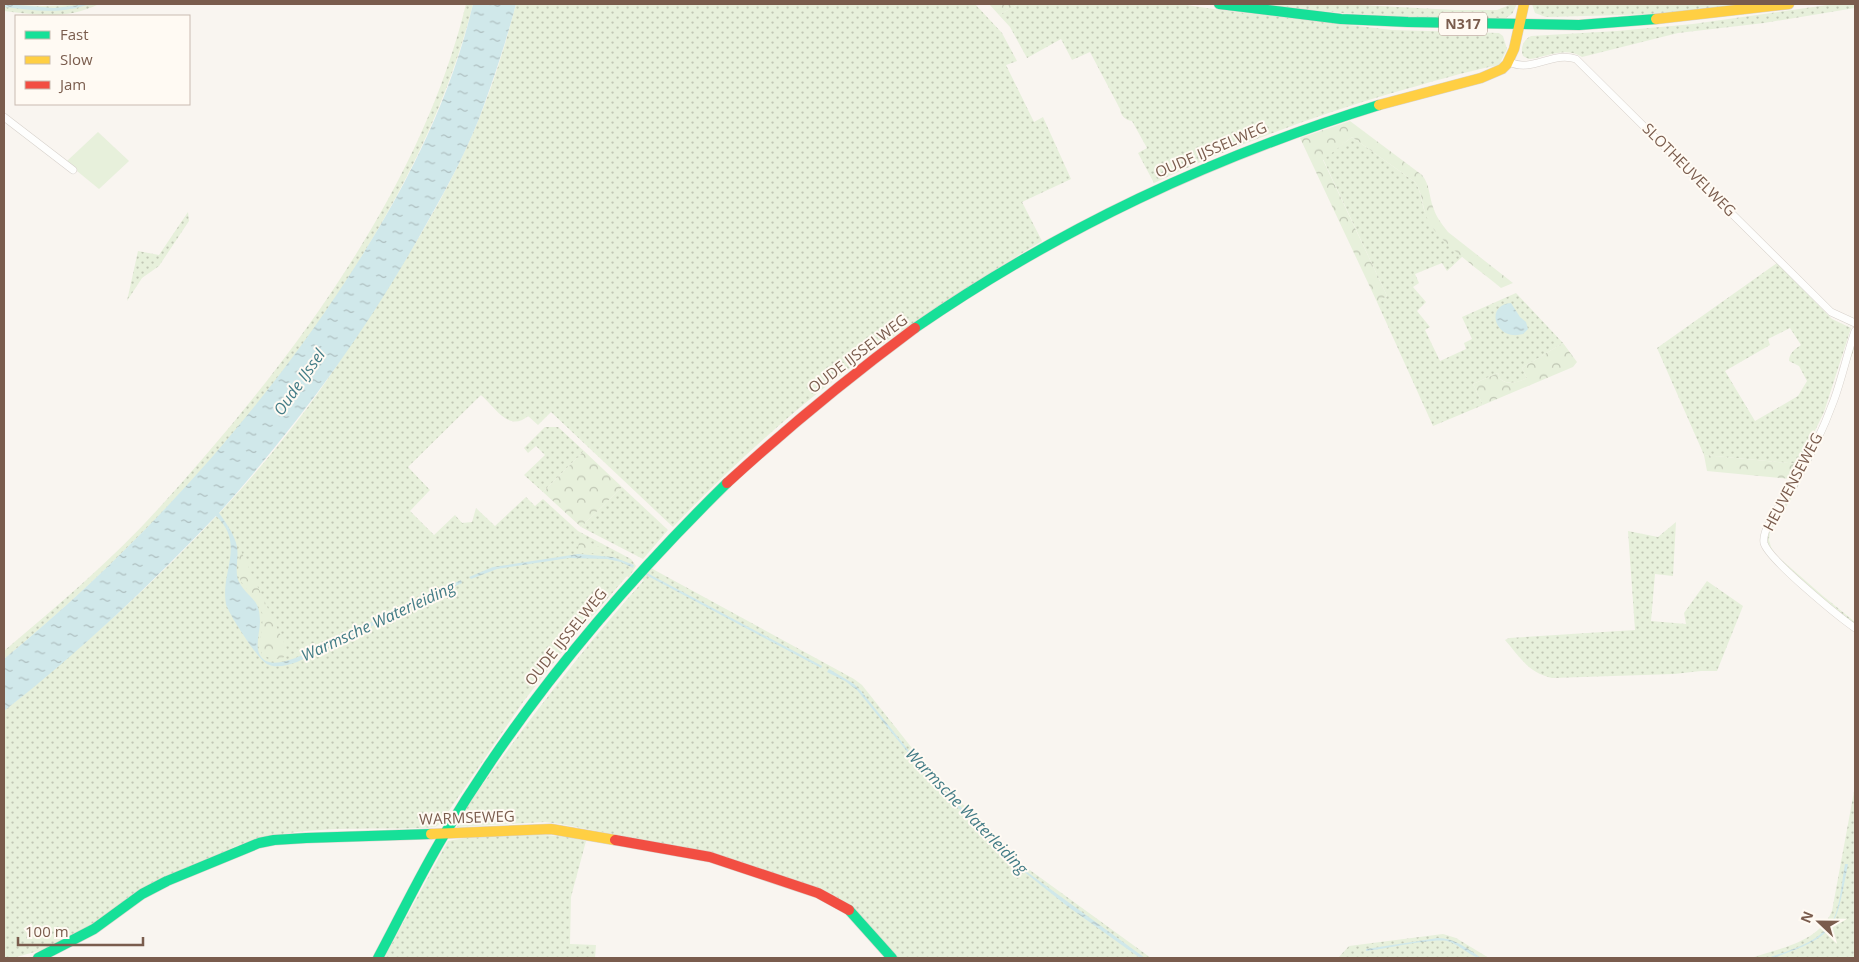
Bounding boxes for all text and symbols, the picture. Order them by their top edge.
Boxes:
road number: N317 [1439,12,1487,36]
legend [15,15,190,105]
text: Fast [60,24,89,44]
text: Slow [60,49,93,69]
text: Jam [58,74,86,94]
street label: OUDE IJSSELWEG [1152,116,1270,182]
street label: SLOTHEUVELWEG [1639,118,1741,220]
street label: OUDE IJSSELWEG [804,309,911,397]
water label: Oude IJssel [268,344,331,420]
street label: HEUVENSEWEG [1758,429,1826,534]
water label: Warmsche Waterleiding [297,575,459,666]
street label: OUDE IJSSELWEG [520,584,611,689]
water label: Warmsche Waterleiding [901,743,1034,879]
street label: WARMSEWEG [419,805,515,829]
north arrow [1794,897,1844,947]
text: N [1796,908,1817,926]
scale bar [18,914,142,946]
text: 100 m [25,921,69,941]

